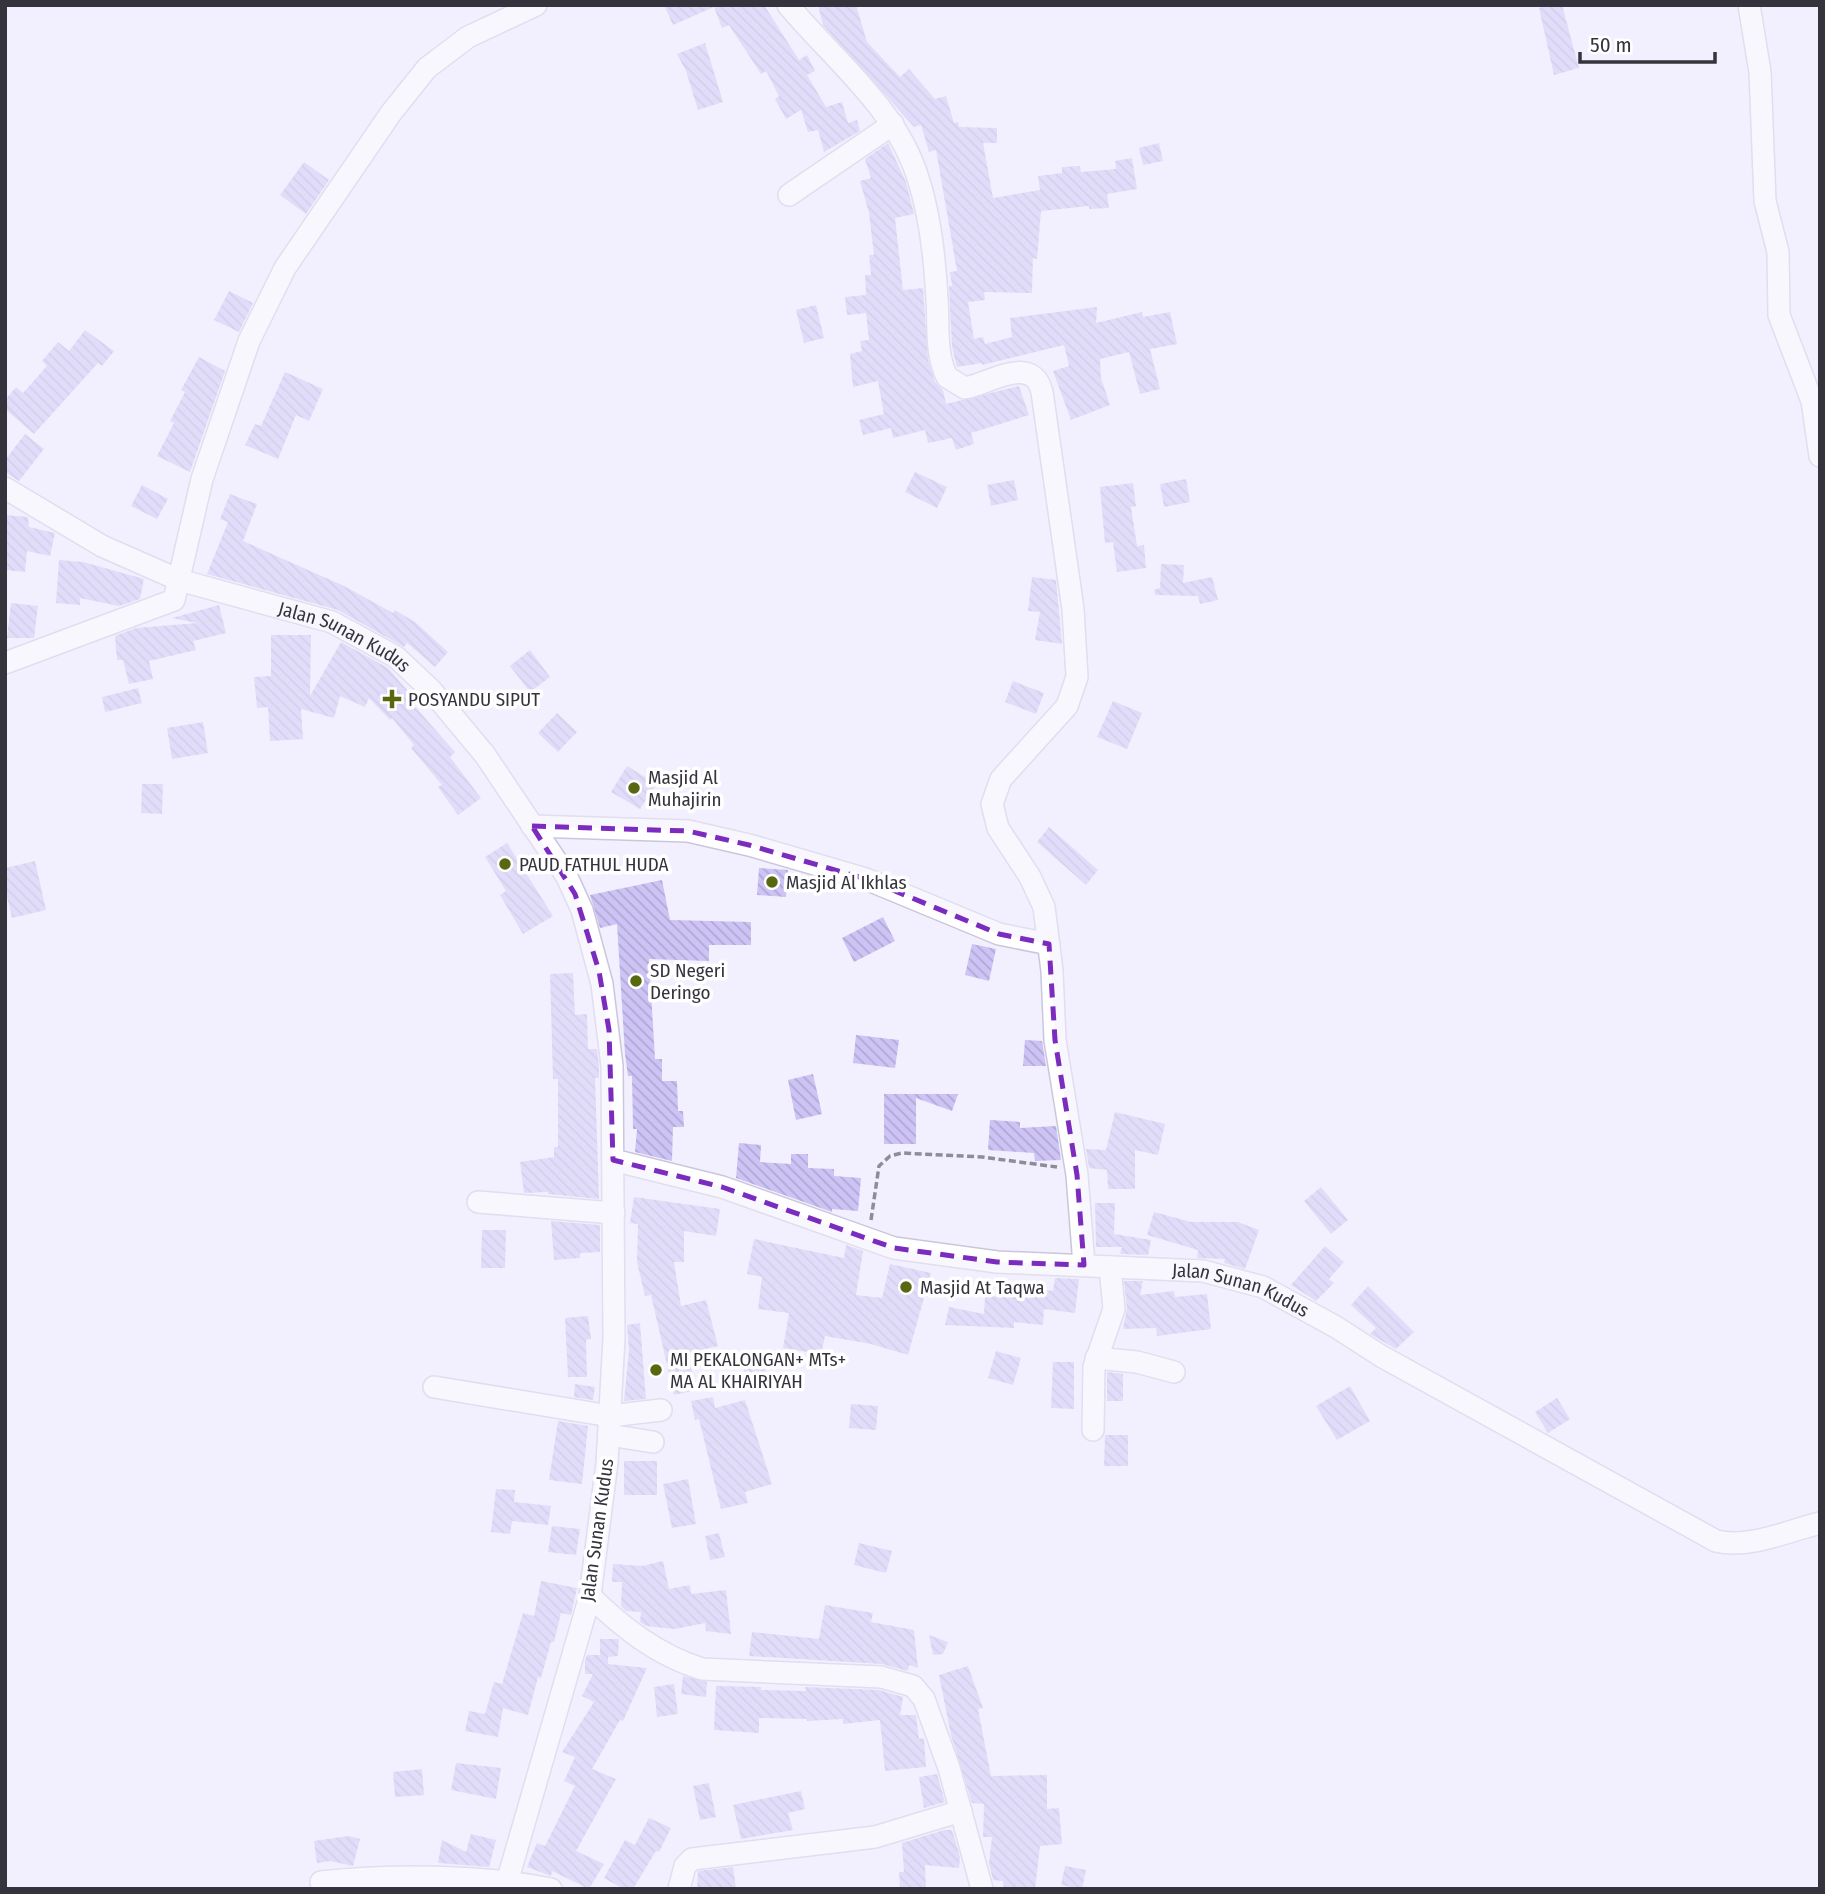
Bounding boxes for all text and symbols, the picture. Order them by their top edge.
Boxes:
scale bar [1580,21,1715,65]
text: 50 m [1590,32,1632,58]
street label: Jalan Sunan Kudus [276,596,416,677]
place label: POSYANDU SIPUT [408,688,540,711]
marker: POSYANDU SIPUT [382,689,402,709]
place label: Masjid Al Muhajirin [648,766,722,811]
marker: Masjid Al Muhajirin [626,780,642,796]
place label: PAUD FATHUL HUDA [519,853,669,876]
marker: PAUD FATHUL HUDA [497,856,513,872]
place label: Masjid Al Ikhlas [786,871,907,894]
marker: Masjid Al Ikhlas [764,874,780,890]
place label: SD Negeri Deringo [650,959,725,1004]
marker: SD Negeri Deringo [628,973,644,989]
street label: Jalan Sunan Kudus [1171,1258,1313,1322]
place label: Masjid At Taqwa [920,1276,1045,1299]
marker: Masjid At Taqwa [898,1279,914,1295]
place label: MI PEKALONGAN+ MTs+ MA AL KHAIRIYAH [670,1348,846,1393]
marker: MI PEKALONGAN+ MTs+ MA AL KHAIRIYAH [648,1362,664,1378]
street label: Jalan Sunan Kudus [576,1457,618,1603]

